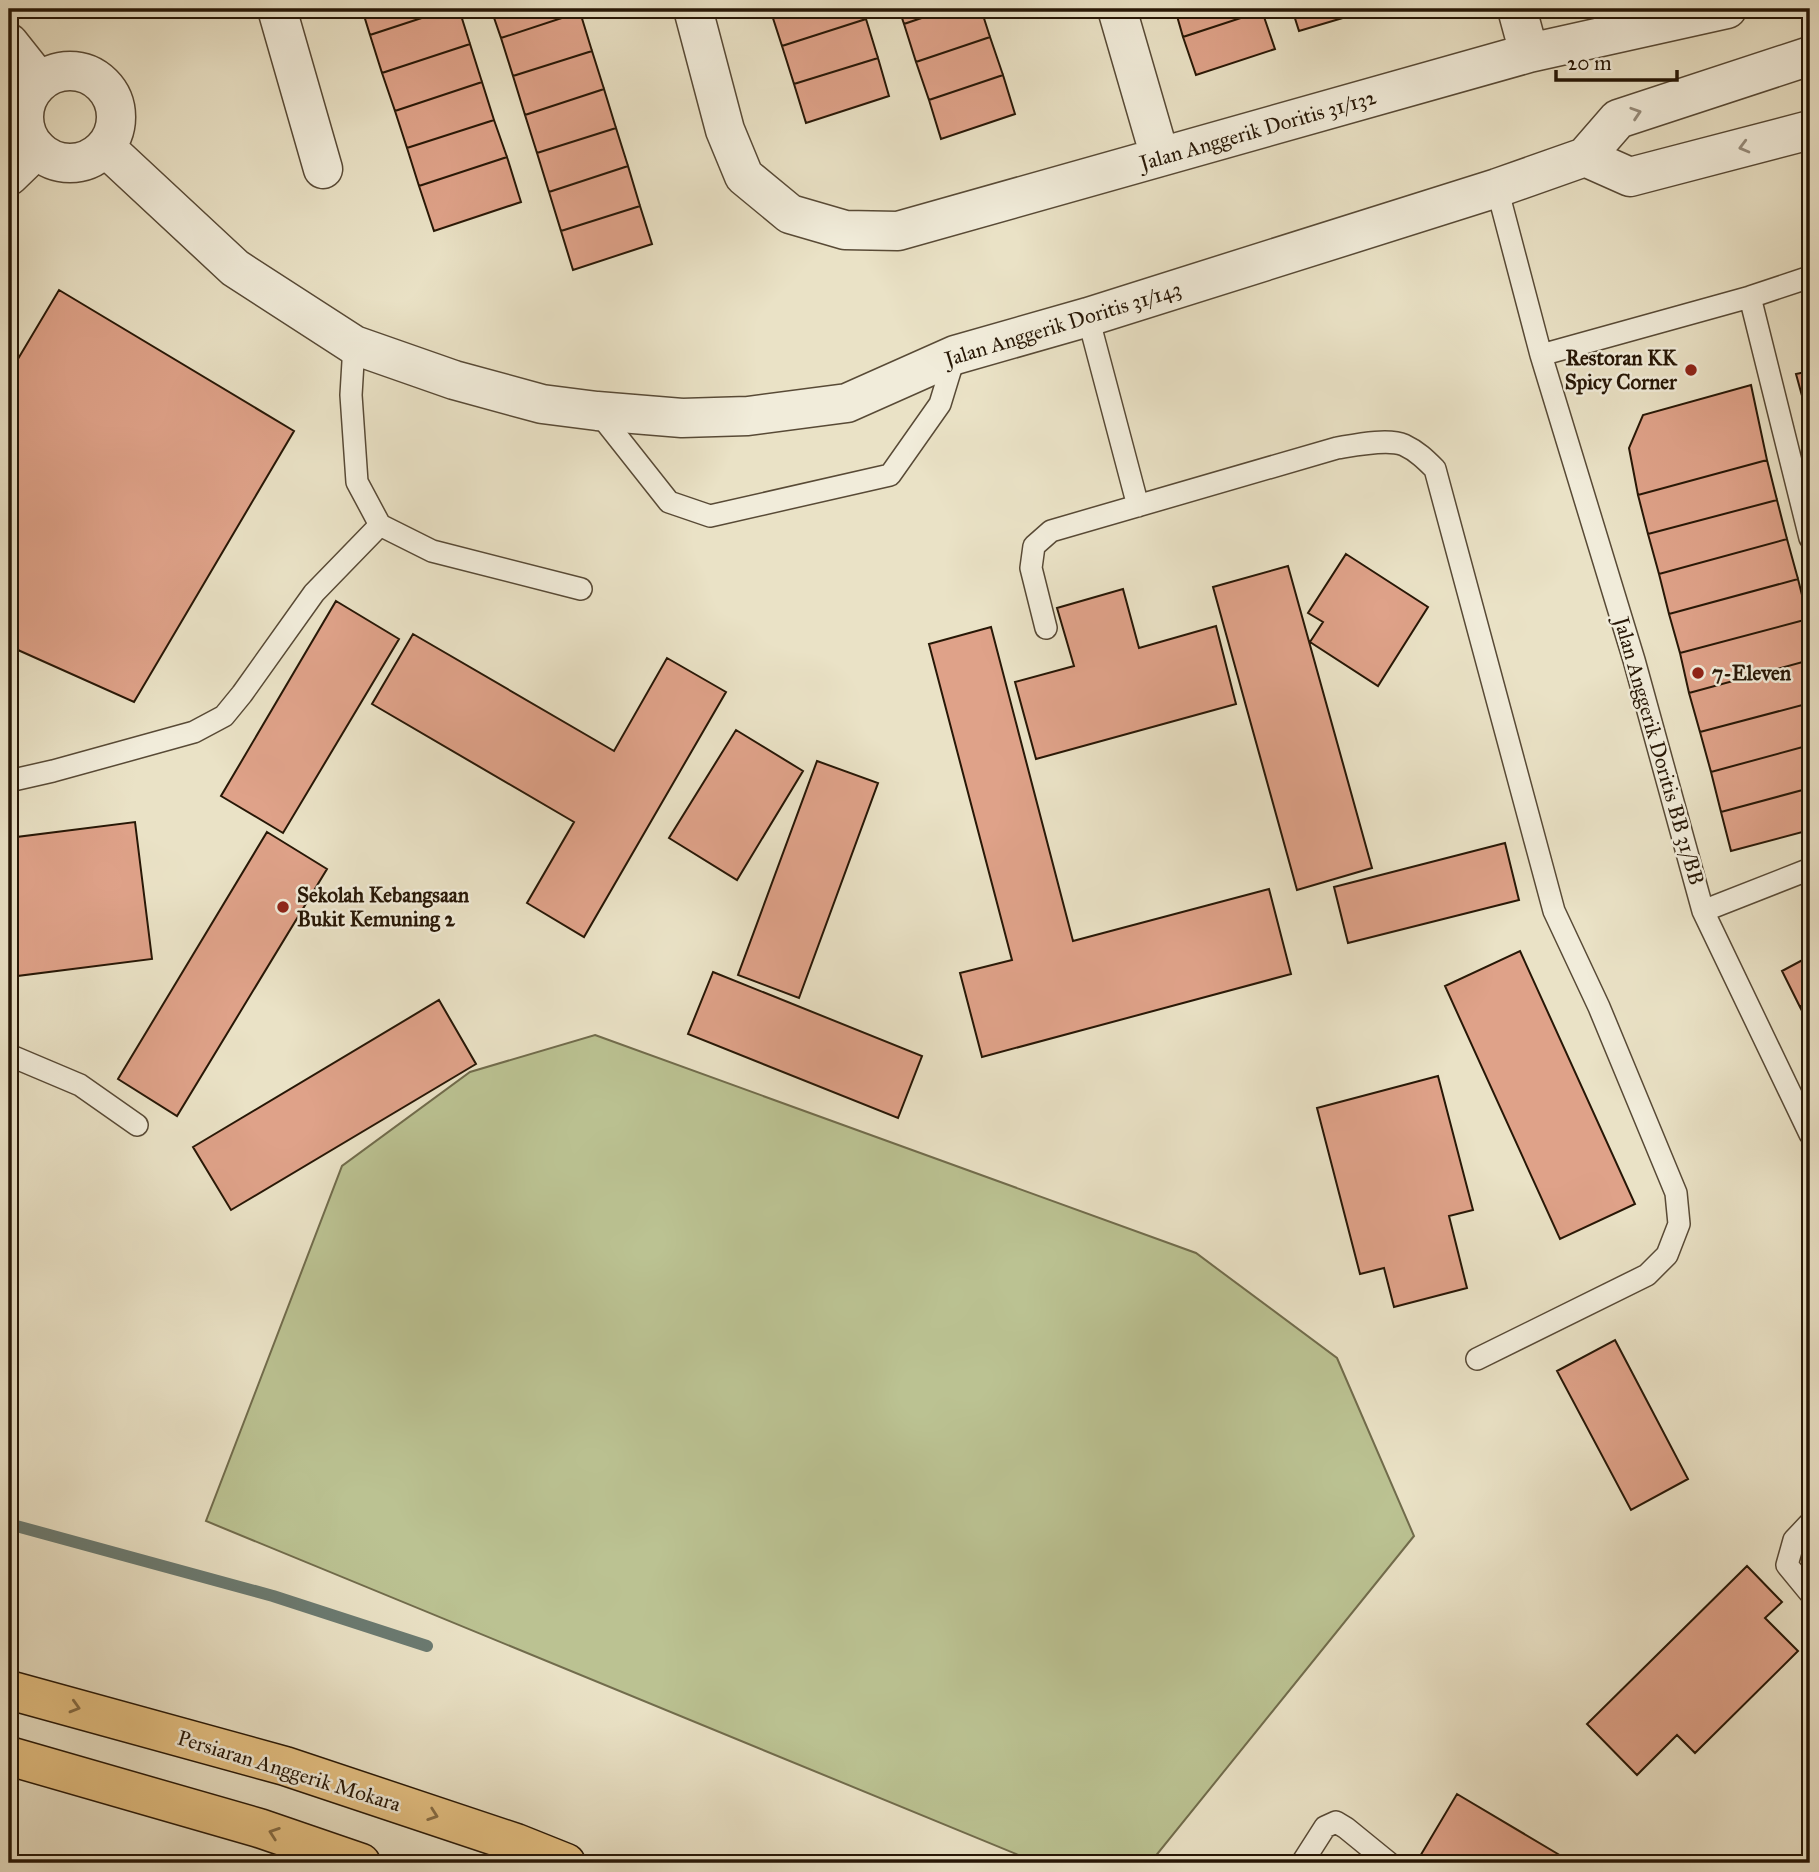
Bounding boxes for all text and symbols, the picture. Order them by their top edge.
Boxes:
scale bar [1556,38,1677,82]
text: 20 m [1567,50,1612,76]
street label: Jalan Anggerik Doritis 31/132 [1135,84,1380,177]
one-way arrow [1629,107,1641,122]
one-way arrow [1738,139,1750,153]
street label: Jalan Anggerik Doritis 31/143 [940,276,1184,373]
place label: Restoran KK Spicy Corner [1565,345,1678,395]
marker: Restoran KK Spicy Corner [1683,362,1699,378]
street label: Jalan Anggerik Doritis BB 31/BB [1608,612,1710,888]
place label: 7-Eleven [1712,660,1792,686]
marker: 7-Eleven [1690,665,1706,681]
place label: Sekolah Kebangsaan Bukit Kemuning 2 [297,882,470,932]
marker: Sekolah Kebangsaan Bukit Kemuning 2 [275,899,291,915]
one-way arrow [69,1699,81,1714]
street label: Persiaran Anggerik Mokara [174,1725,404,1817]
one-way arrow [427,1807,439,1821]
one-way arrow [268,1827,280,1841]

